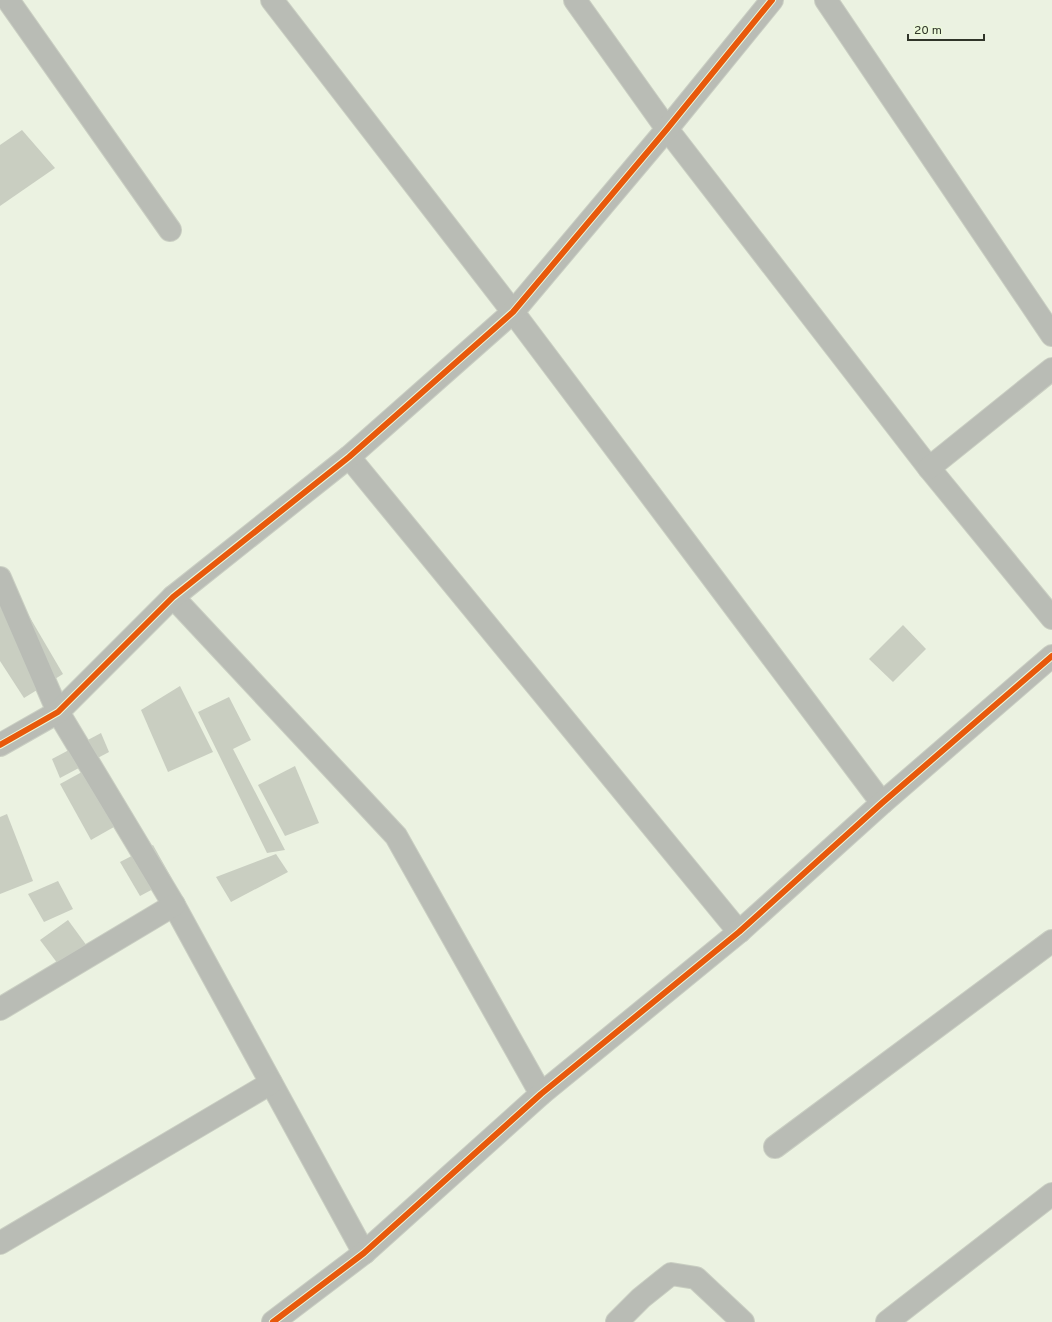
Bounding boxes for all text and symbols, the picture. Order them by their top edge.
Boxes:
scale bar [908,16,984,42]
text: 20 m [914,23,942,39]

